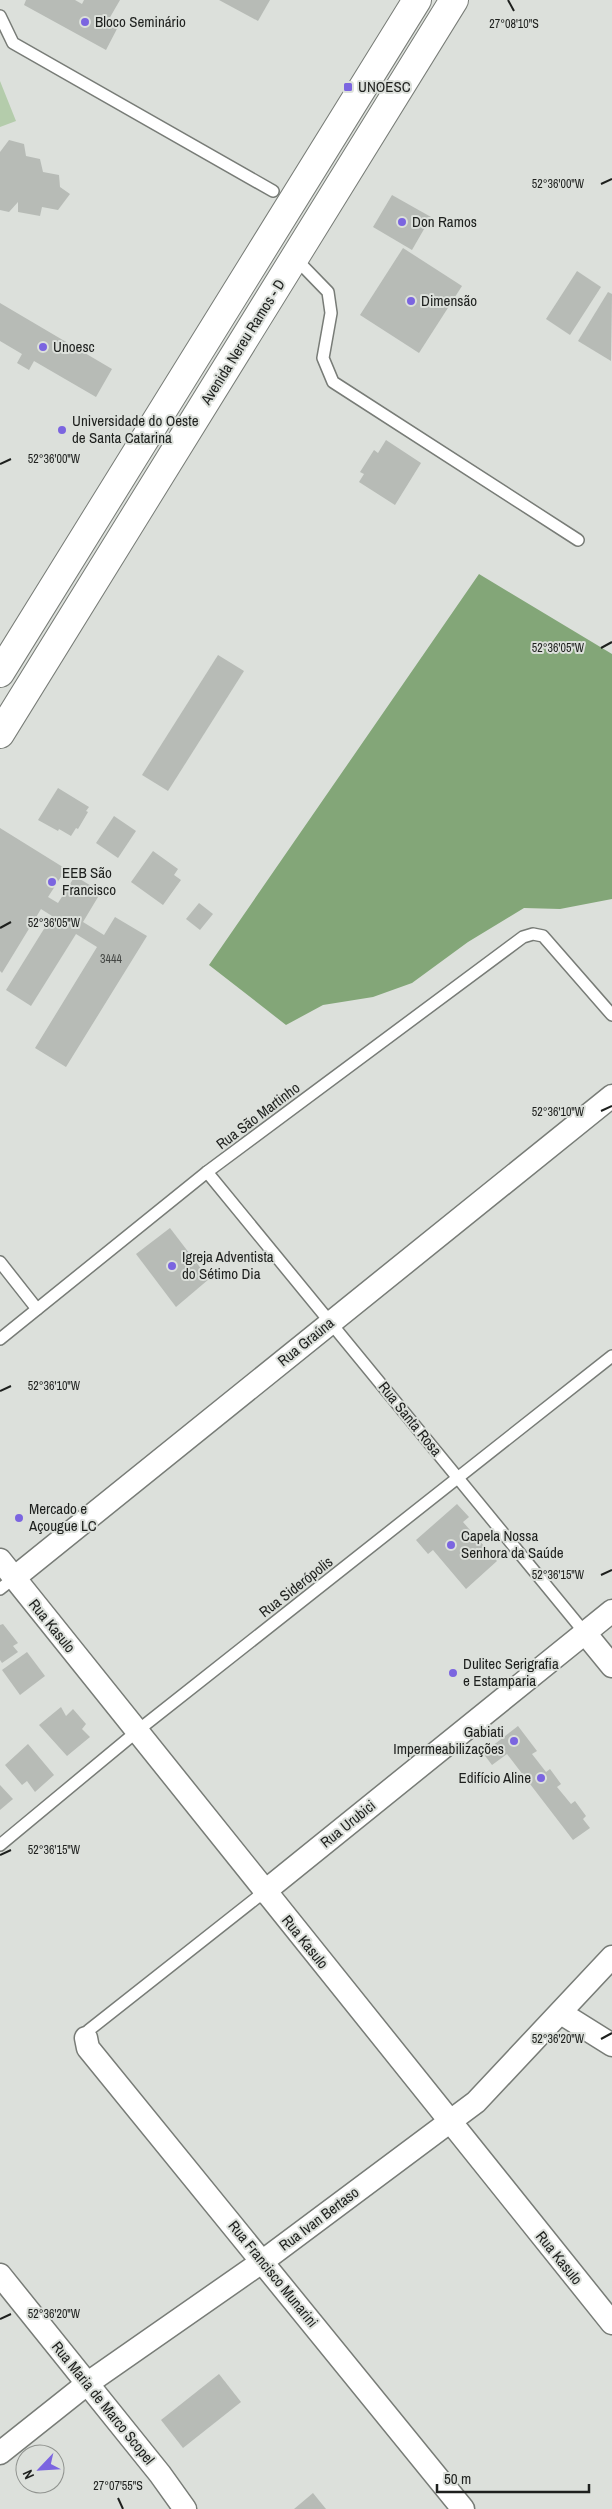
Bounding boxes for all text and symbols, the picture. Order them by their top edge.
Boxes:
place label: Bloco Seminário [95,11,186,32]
marker: Bloco Seminário [79,16,91,28]
text: 27°08'10"S [489,16,539,32]
place label: UNOESC [358,76,411,97]
marker: UNOESC [342,81,354,93]
text: 52°36'00"W [532,176,585,192]
place label: Don Ramos [412,211,477,232]
marker: Don Ramos [396,216,408,228]
street label: Avenida Nereu Ramos - D [195,275,290,409]
place label: Dimensão [421,290,477,311]
marker: Dimensão [405,295,417,307]
place label: Unoesc [53,336,95,357]
marker: Unoesc [37,341,49,353]
place label: Universidade do Oeste de Santa Catarina [72,410,199,448]
marker: Universidade do Oeste de Santa Catarina [56,424,68,436]
text: 52°36'00"W [28,451,81,467]
text: 52°36'05"W [532,640,585,656]
place label: EEB São Francisco [62,862,116,900]
marker: EEB São Francisco [46,876,58,888]
text: 52°36'05"W [28,915,81,931]
house number: 3444 [100,951,122,967]
street label: Rua São Martinho [212,1077,304,1154]
text: 52°36'10"W [532,1104,585,1120]
place label: Igreja Adventista do Sétimo Dia [182,1246,274,1284]
marker: Igreja Adventista do Sétimo Dia [166,1260,178,1272]
street label: Rua Graúna [273,1312,338,1371]
street label: Rua Santa Rosa [374,1377,447,1460]
text: 52°36'10"W [28,1378,81,1394]
place label: Mercado e Açougue LC [28,1498,97,1536]
marker: Mercado e Açougue LC [13,1512,25,1524]
place label: Capela Nossa Senhora da Saúde [461,1525,564,1563]
marker: Capela Nossa Senhora da Saúde [445,1539,457,1551]
street label: Rua Siderópolis [254,1551,337,1622]
text: 52°36'15"W [532,1567,585,1583]
street label: Rua Kasulo [24,1594,81,1657]
place label: Dulitec Serigrafia e Estamparia [463,1653,559,1691]
marker: Dulitec Serigrafia e Estamparia [447,1667,459,1679]
place label: Gabiati Impermeabilizações [393,1721,504,1759]
marker: Gabiati Impermeabilizações [508,1735,520,1747]
place label: Edifício Aline [459,1767,531,1788]
marker: Edifício Aline [535,1772,547,1784]
street label: Rua Urubici [316,1795,380,1852]
text: 52°36'15"W [28,1842,81,1858]
street label: Rua Kasulo [277,1910,334,1973]
text: 52°36'20"W [532,2031,585,2047]
street label: Rua Ivan Bertaso [274,2182,363,2256]
street label: Rua Francisco Munarini [224,2216,323,2332]
street label: Rua Kasulo [531,2226,588,2289]
text: 52°36'20"W [28,2306,81,2322]
street label: Rua Maria de Marco Scopel [47,2337,160,2469]
north arrow [15,2444,65,2494]
scale bar [437,2462,590,2494]
text: N [18,2467,38,2482]
text: 50 m [444,2468,471,2489]
text: 27°07'55"S [93,2478,143,2494]

